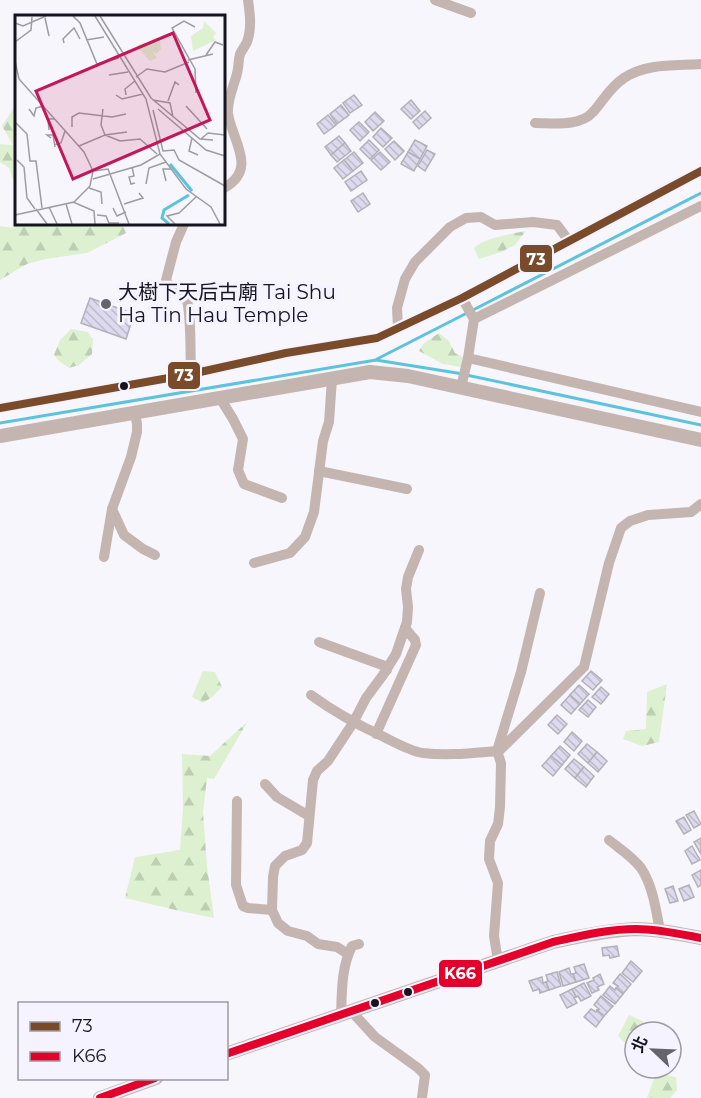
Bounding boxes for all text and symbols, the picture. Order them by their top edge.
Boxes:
inset map [15,15,225,225]
line badge: 73 [519,244,553,273]
text: 73 [526,250,546,269]
place label: 大樹下天后古廟 Tai Shu Ha Tin Hau Temple [118,280,336,327]
marker: 大樹下天后古廟 Tai Shu Ha Tin Hau Temple [99,297,113,311]
line badge: 73 [167,361,201,390]
text: 73 [174,366,194,385]
unlabelled marker [118,380,130,392]
line badge: K66 [438,959,483,988]
text: K66 [444,964,476,983]
unlabelled marker [402,986,414,998]
unlabelled marker [369,997,381,1009]
legend [18,1002,228,1080]
text: 73 [72,1015,93,1037]
north arrow [623,1020,683,1080]
text: 北 [628,1033,652,1055]
text: K66 [72,1045,106,1067]

